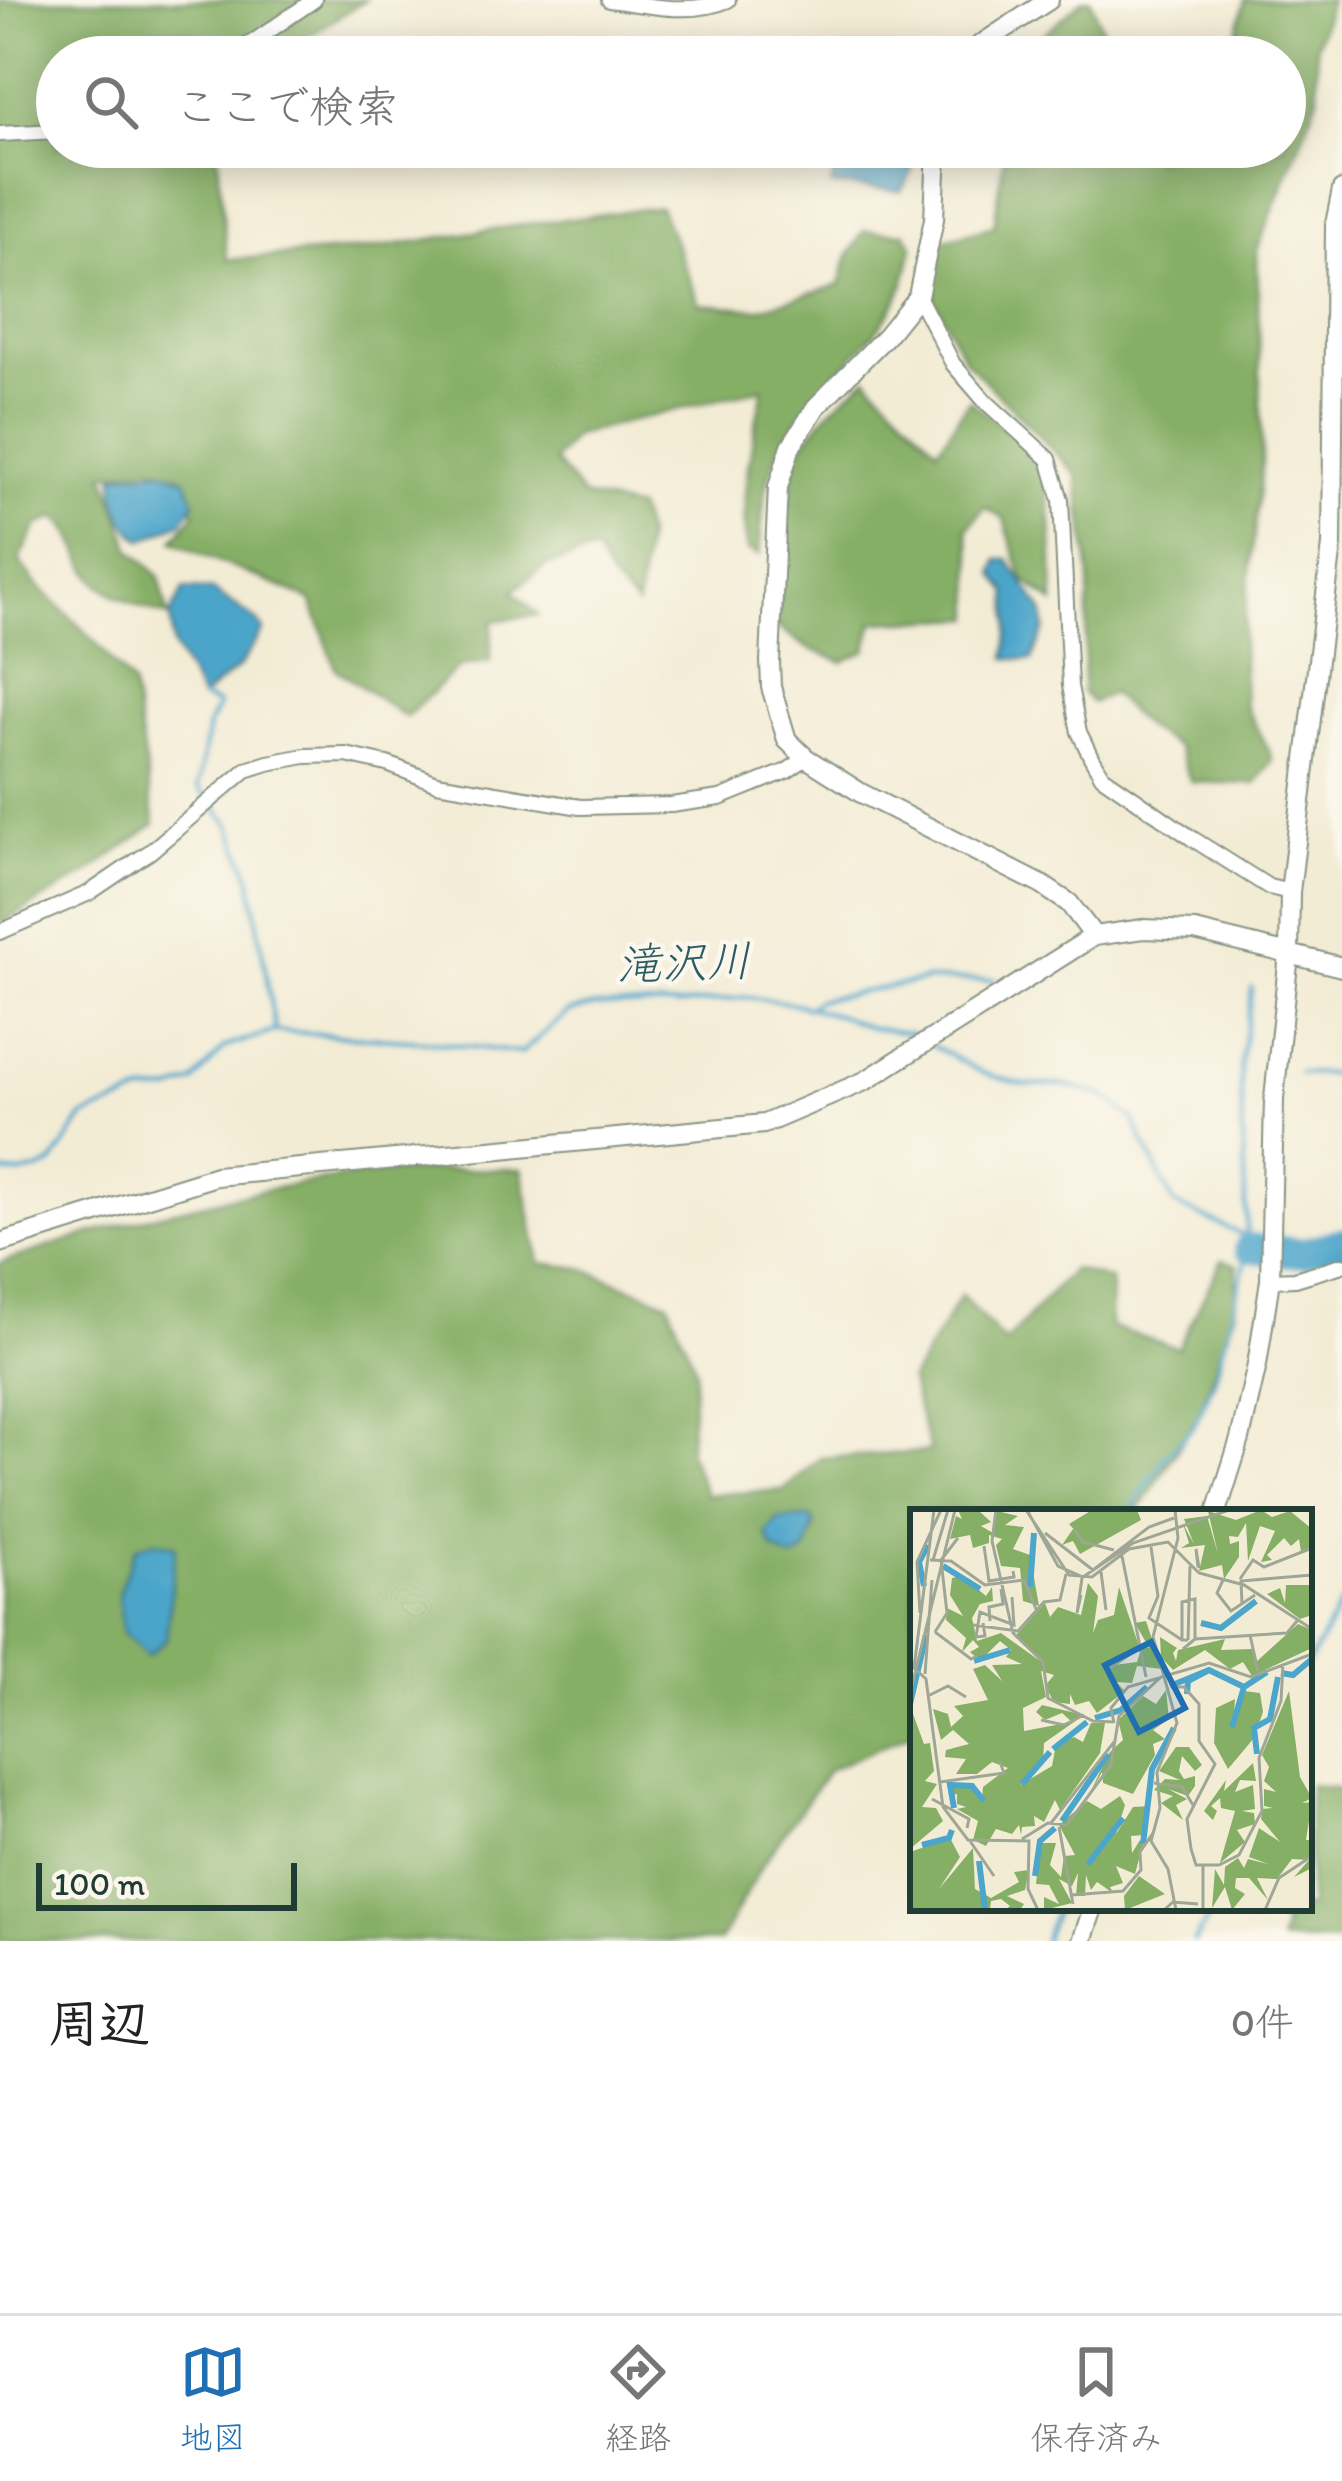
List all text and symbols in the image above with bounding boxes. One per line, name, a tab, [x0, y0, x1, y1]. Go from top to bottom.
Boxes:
search box	[36, 36, 1306, 168]
icon: search	[78, 69, 144, 135]
text: ここで検索	[174, 79, 399, 133]
water label: 滝沢川	[616, 933, 752, 991]
inset map	[910, 1509, 1312, 1911]
scale bar	[36, 1857, 297, 1910]
text: 100 m	[54, 1864, 145, 1903]
text: 周辺	[48, 1993, 150, 2054]
text: 0件	[1231, 1999, 1294, 2046]
tab: 地図	[180, 2339, 246, 2459]
tab: 経路	[605, 2339, 671, 2459]
tab: 保存済み	[1030, 2339, 1162, 2459]

